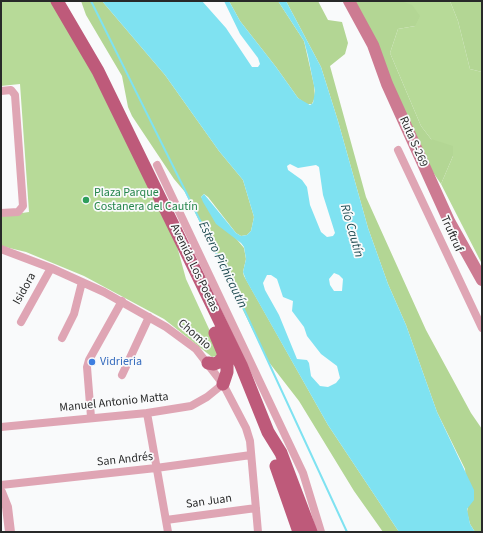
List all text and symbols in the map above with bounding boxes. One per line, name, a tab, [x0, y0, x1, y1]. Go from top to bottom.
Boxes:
street label: Ruta S-269	[395, 114, 431, 170]
place label: Plaza Parque Costanera del Cautín	[94, 186, 198, 214]
marker: Plaza Parque Costanera del Cautín	[81, 195, 91, 205]
water label: Río Cautín	[336, 203, 366, 259]
street label: Truftruf	[437, 214, 465, 254]
water label: Estero Pichicautín	[194, 219, 250, 311]
street label: Avenida Los Poetas	[167, 222, 221, 314]
street label: Isidora	[10, 271, 40, 307]
street label: Chomio	[174, 317, 214, 353]
place label: Vidrieria	[100, 355, 142, 369]
marker: Vidrieria	[87, 357, 97, 367]
street label: Manuel Antonio Matta	[59, 390, 169, 416]
street label: San Andrés	[96, 450, 154, 470]
street label: San Juan	[185, 492, 233, 512]

